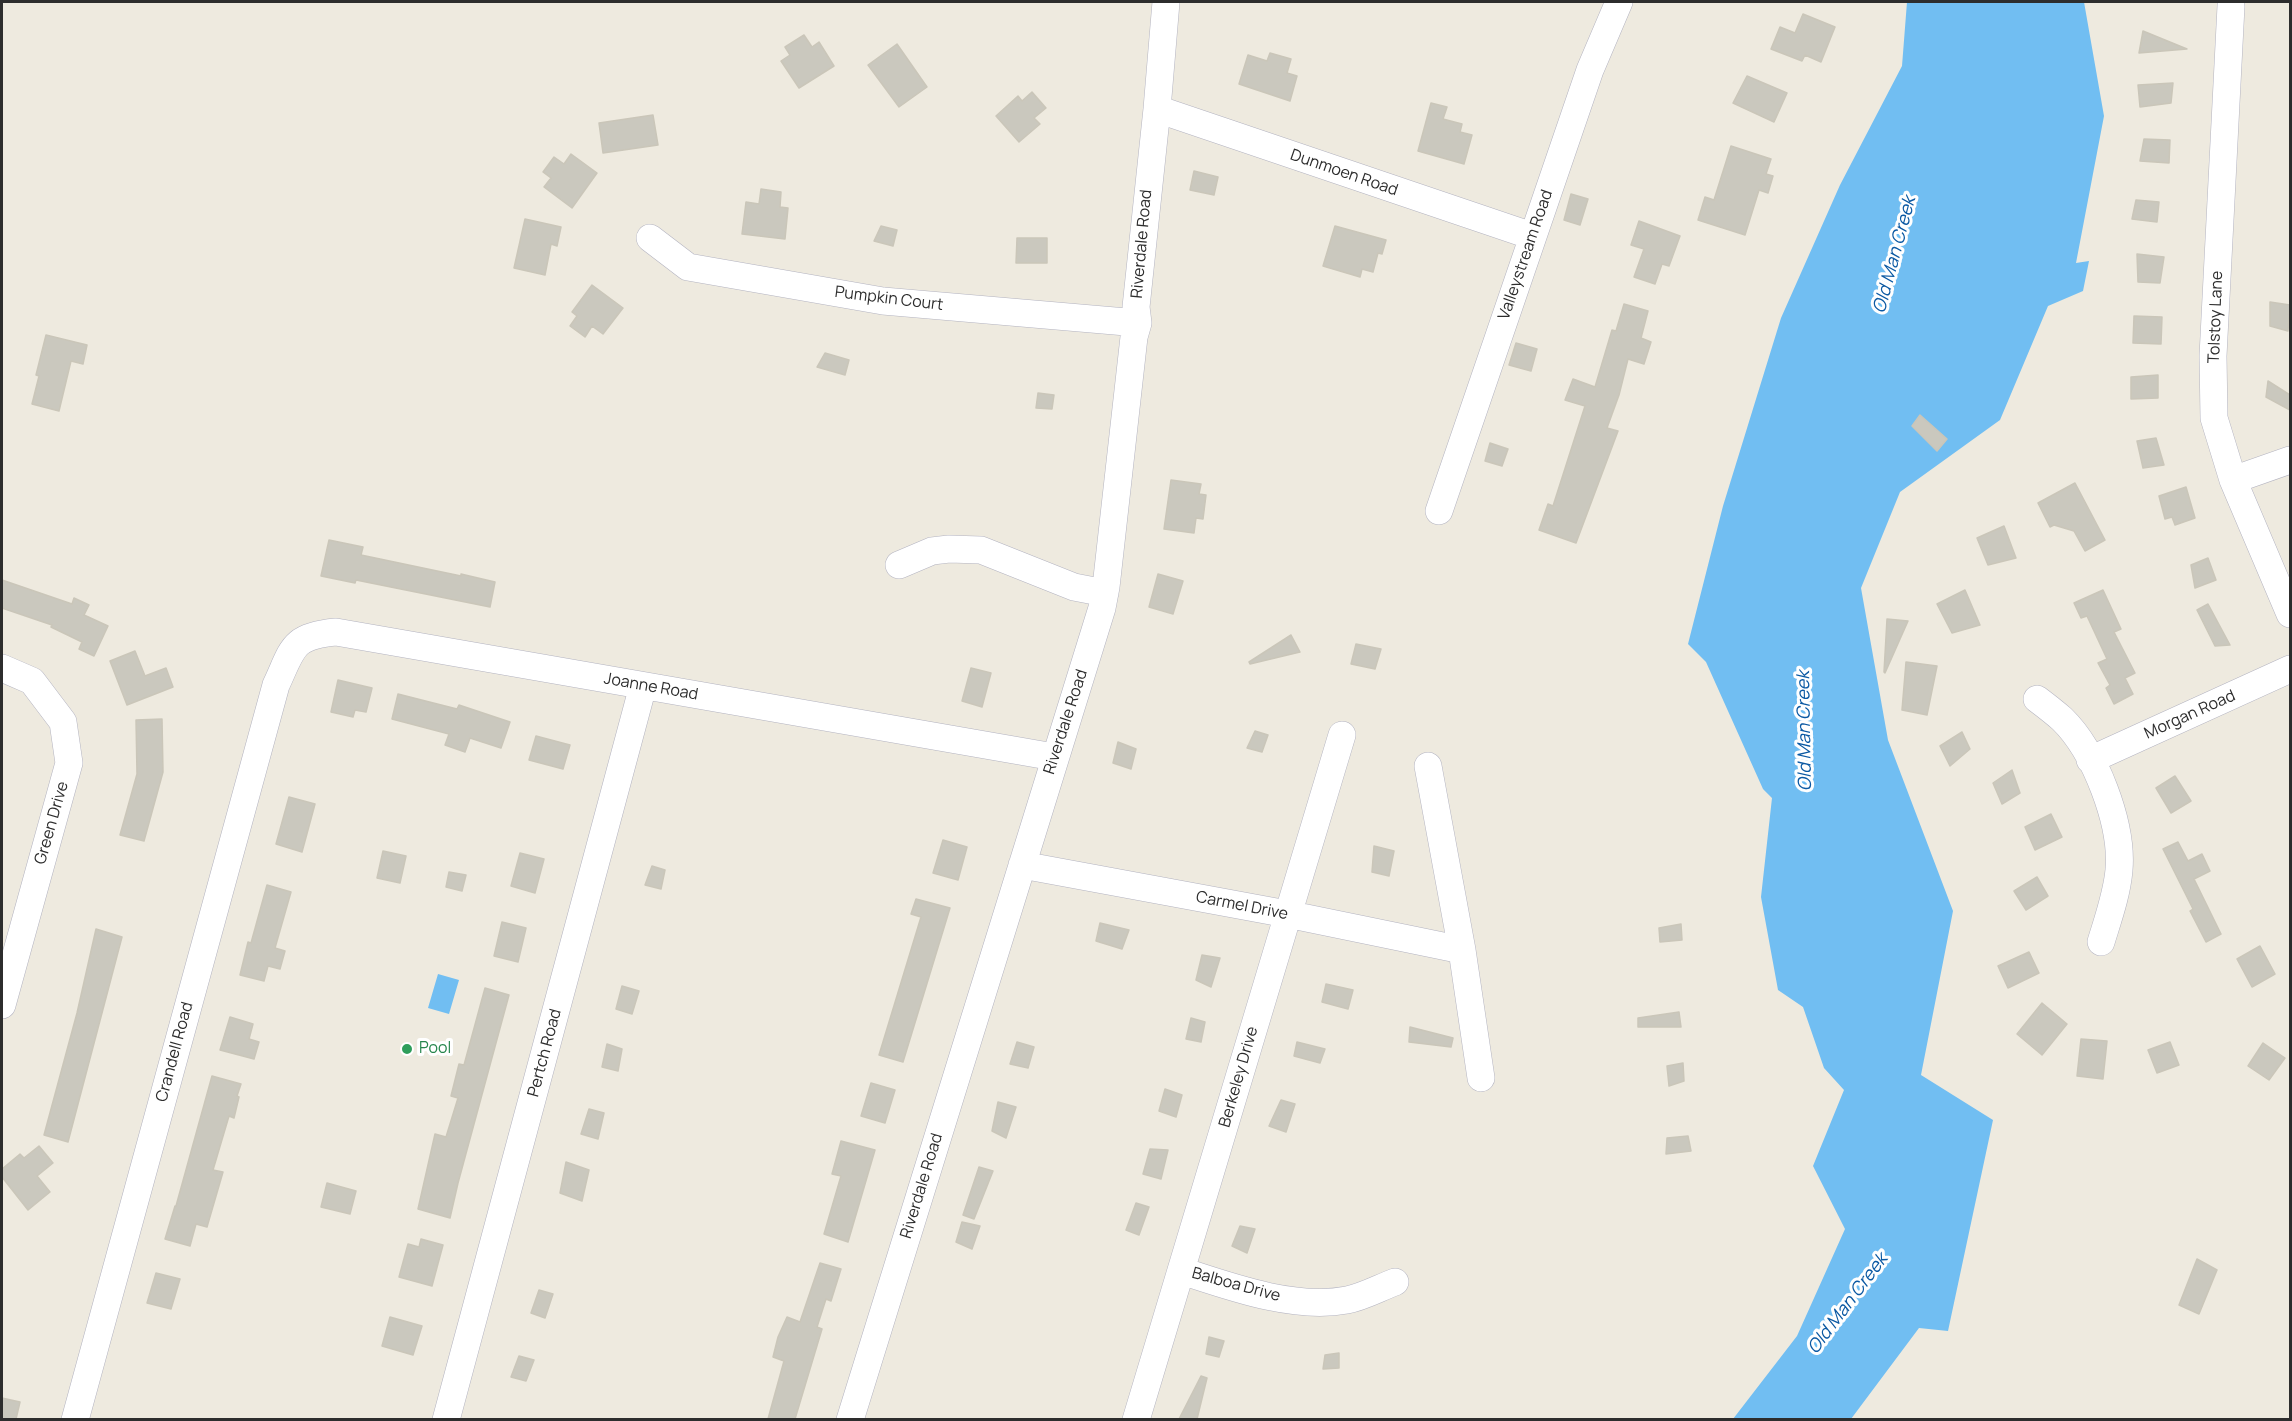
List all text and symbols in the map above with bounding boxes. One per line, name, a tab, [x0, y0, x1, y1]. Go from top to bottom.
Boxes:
street label: Dunmoen Road	[1288, 146, 1400, 200]
street label: Valleystream Road	[1495, 188, 1557, 322]
street label: Riverdale Road	[1128, 189, 1156, 299]
water label: Old Man Creek	[1869, 194, 1921, 316]
street label: Tolstoy Lane	[2205, 270, 2227, 364]
street label: Pumpkin Court	[834, 283, 944, 315]
street label: Riverdale Road	[1040, 667, 1092, 777]
street label: Joanne Road	[602, 669, 700, 705]
water label: Old Man Creek	[1793, 671, 1817, 791]
street label: Morgan Road	[2142, 686, 2238, 744]
street label: Green Drive	[31, 779, 73, 867]
street label: Carmel Drive	[1194, 888, 1290, 924]
street label: Crandell Road	[152, 1000, 198, 1104]
street label: Pertch Road	[524, 1007, 566, 1099]
street label: Berkeley Drive	[1215, 1024, 1263, 1130]
place label: Pool	[419, 1039, 451, 1059]
marker: Pool	[400, 1042, 414, 1056]
street label: Riverdale Road	[897, 1131, 947, 1241]
water label: Old Man Creek	[1803, 1250, 1893, 1358]
street label: Balboa Drive	[1190, 1264, 1282, 1306]

